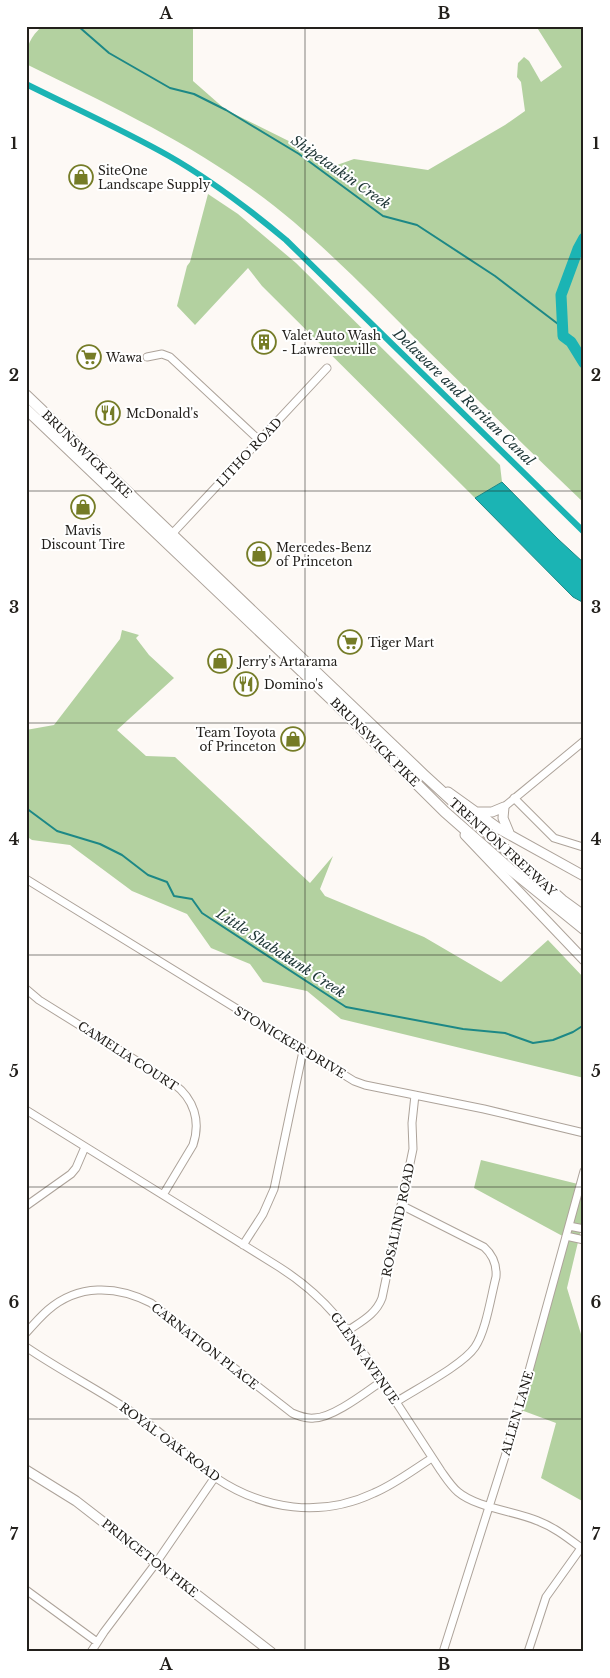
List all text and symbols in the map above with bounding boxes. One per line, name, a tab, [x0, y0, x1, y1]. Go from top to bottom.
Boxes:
text: A	[159, 3, 174, 23]
text: B	[438, 3, 451, 23]
water label: Shipetaukin Creek	[288, 131, 394, 213]
text: 1	[11, 133, 18, 153]
text: 1	[593, 133, 600, 153]
place label: SiteOne Landscape Supply	[98, 163, 211, 192]
shop icon: SiteOne Landscape Supply	[68, 164, 94, 190]
water label: Delaware and Raritan Canal	[389, 324, 539, 470]
place label: Valet Auto Wash - Lawrenceville	[281, 328, 381, 357]
building icon: Valet Auto Wash - Lawrenceville	[251, 329, 277, 355]
supermarket icon: Wawa	[76, 344, 102, 370]
place label: Wawa	[105, 350, 143, 365]
text: 2	[9, 365, 19, 385]
text: 2	[591, 365, 601, 385]
restaurant icon: McDonald's	[95, 400, 121, 426]
place label: McDonald's	[126, 406, 198, 421]
street label: BRUNSWICK PIKE	[39, 407, 135, 501]
street label: LITHO ROAD	[213, 414, 285, 490]
shop icon: Mavis Discount Tire	[70, 494, 96, 520]
place label: Mavis Discount Tire	[41, 523, 125, 552]
place label: Mercedes-Benz of Princeton	[276, 540, 372, 569]
shop icon: Mercedes-Benz of Princeton	[246, 541, 272, 567]
text: 3	[9, 597, 19, 617]
text: 3	[591, 597, 601, 617]
supermarket icon: Tiger Mart	[337, 629, 363, 655]
place label: Tiger Mart	[368, 635, 435, 650]
shop icon: Jerry's Artarama	[207, 648, 233, 674]
place label: Jerry's Artarama	[236, 654, 338, 669]
restaurant icon: Domino's	[233, 671, 259, 697]
place label: Domino's	[264, 677, 323, 692]
street label: BRUNSWICK PIKE	[327, 694, 423, 790]
place label: Team Toyota of Princeton	[196, 725, 276, 754]
shop icon: Team Toyota of Princeton	[280, 726, 306, 752]
street label: TRENTON FREEWAY	[446, 795, 560, 899]
text: 4	[9, 829, 19, 849]
text: 4	[591, 829, 601, 849]
water label: Little Shabakunk Creek	[212, 904, 349, 1002]
street label: STONICKER DRIVE	[232, 1003, 349, 1081]
street label: CAMELIA COURT	[75, 1018, 181, 1094]
text: 5	[9, 1061, 19, 1081]
text: 5	[591, 1061, 601, 1081]
street label: ROSALIND ROAD	[379, 1162, 417, 1278]
text: 6	[9, 1292, 20, 1312]
text: 6	[591, 1292, 602, 1312]
street label: CARNATION PLACE	[149, 1300, 262, 1393]
street label: GLENN AVENUE	[328, 1309, 403, 1407]
street label: ALLEN LANE	[497, 1369, 536, 1458]
street label: ROYAL OAK ROAD	[117, 1399, 223, 1485]
street label: PRINCETON PIKE	[99, 1516, 201, 1600]
text: 7	[10, 1524, 19, 1544]
text: 7	[592, 1524, 601, 1544]
text: A	[159, 1654, 174, 1674]
text: B	[438, 1654, 451, 1674]

